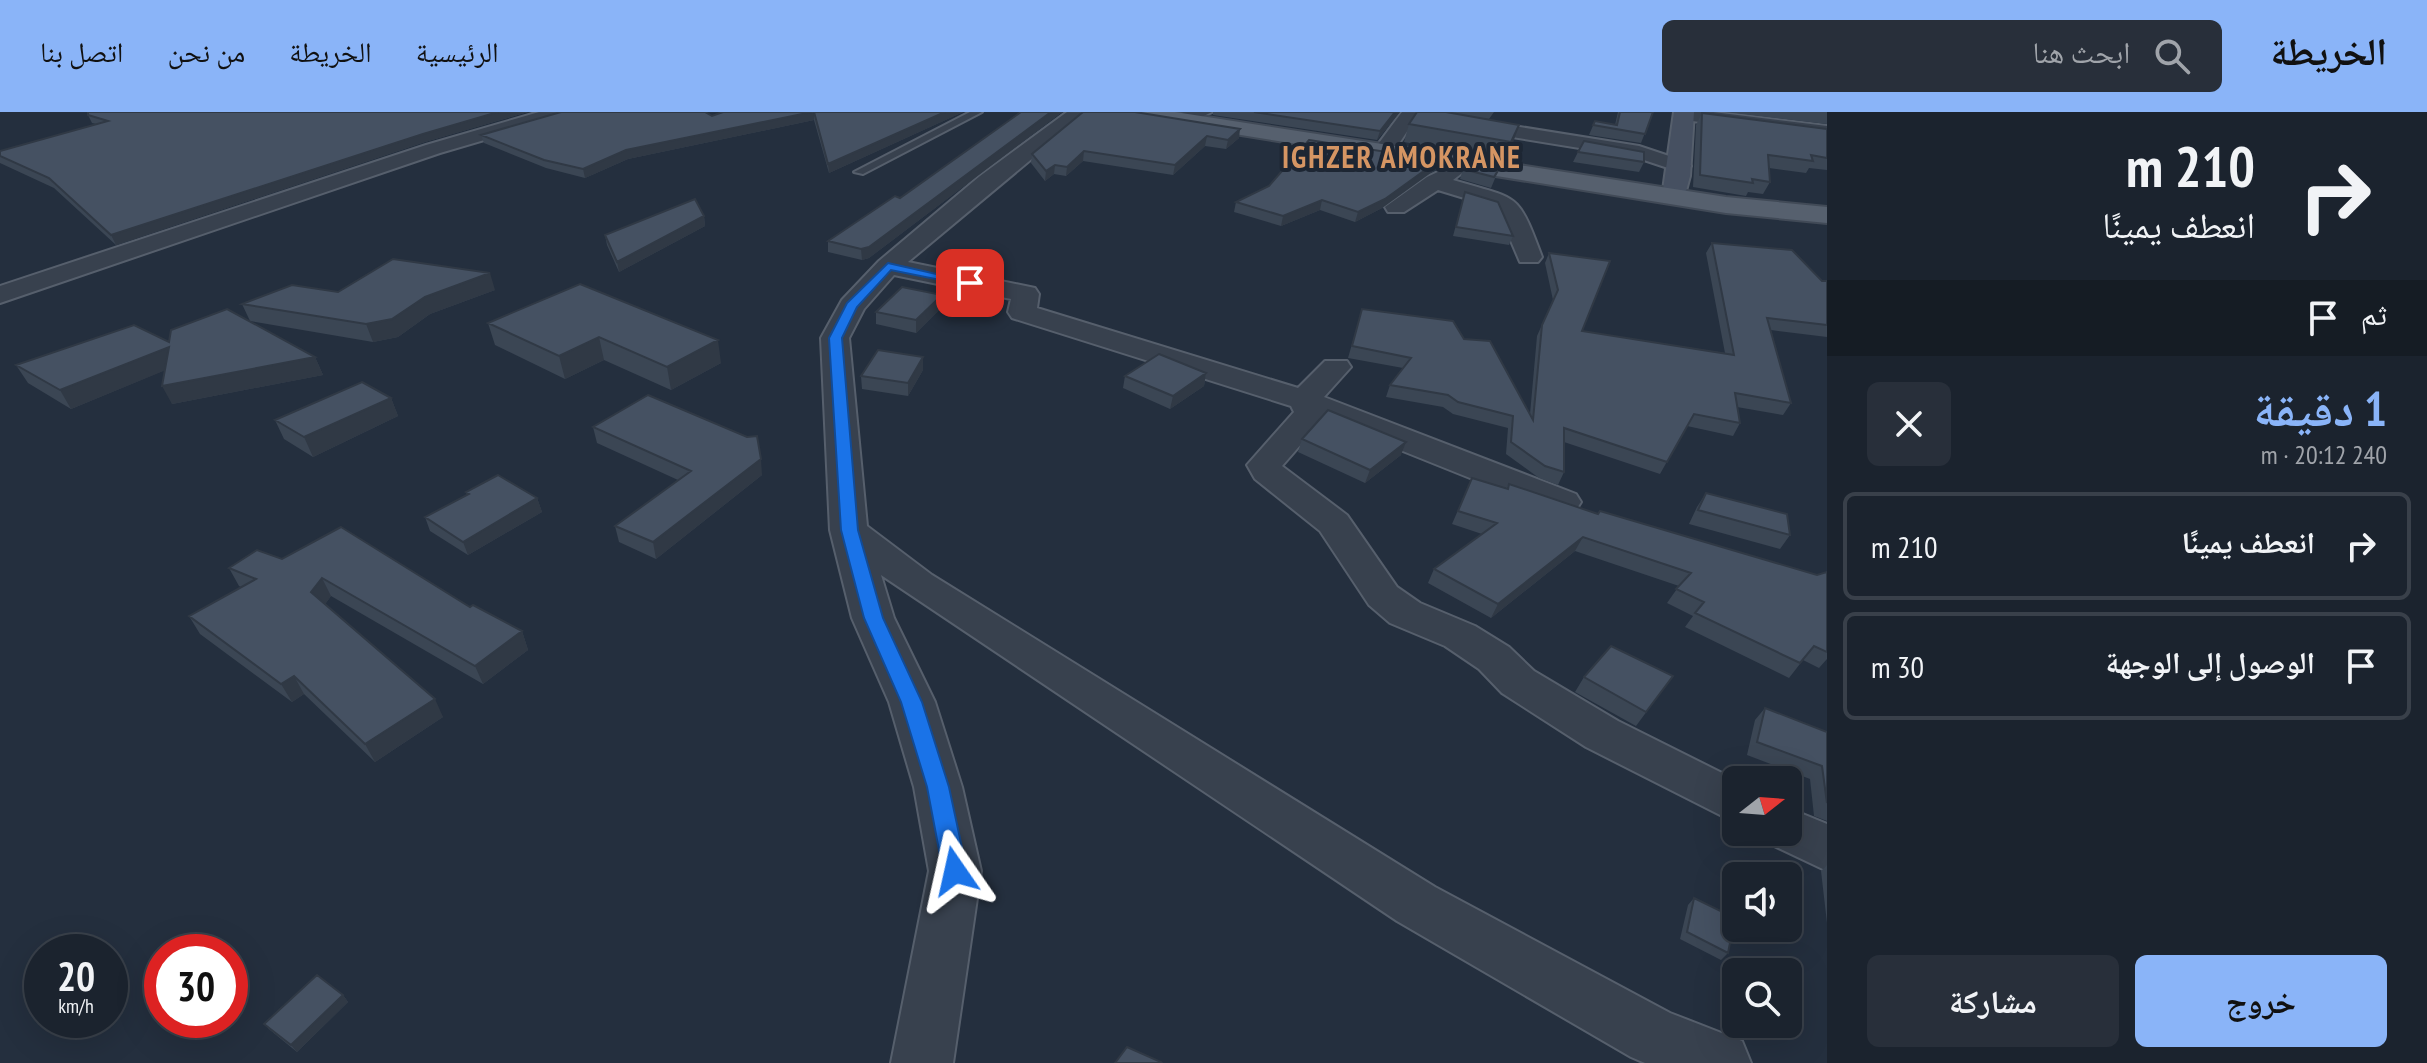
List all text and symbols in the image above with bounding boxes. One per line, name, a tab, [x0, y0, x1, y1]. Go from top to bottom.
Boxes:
search box	[1662, 20, 2222, 92]
text: الخريطة	[2270, 26, 2387, 75]
text: ابحث هنا	[2033, 32, 2130, 71]
text: اتصل بنا	[40, 33, 124, 70]
text: من نحن	[168, 33, 245, 70]
text: الخريطة	[289, 33, 372, 70]
text: الرئيسية	[416, 33, 499, 70]
icon: search	[2150, 34, 2194, 78]
text: 210 m	[2126, 130, 2255, 202]
district label: IGHZER AMOKRANE	[1282, 137, 1522, 176]
icon: right	[2283, 144, 2387, 248]
text: انعطف يمينًا	[2102, 201, 2255, 248]
pin	[936, 249, 1004, 317]
icon: arrive	[948, 261, 992, 305]
text: ثم	[2361, 294, 2387, 333]
icon: arrive	[2301, 296, 2345, 340]
text: 1 دقيقة	[2253, 377, 2387, 439]
button: close	[1867, 382, 1951, 466]
text: 240 m · 20:12	[2261, 438, 2387, 471]
text: انعطف يمينًا	[2182, 522, 2315, 561]
icon: right	[2339, 524, 2383, 568]
text: 210 m	[1871, 527, 1937, 566]
text: الوصول إلى الوجهة	[2105, 642, 2315, 681]
icon: arrive	[2339, 644, 2383, 688]
text: 30 m	[1871, 647, 1924, 686]
north arrow	[1722, 766, 1802, 846]
map controls	[1722, 766, 1802, 1038]
position arrow	[913, 829, 997, 913]
button: sound	[1722, 862, 1802, 942]
speed limit sign: 30	[144, 934, 248, 1038]
text: 20	[57, 950, 95, 1002]
button: مشاركة	[1867, 955, 2119, 1047]
button: خروج	[2135, 955, 2387, 1047]
button: search	[1722, 958, 1802, 1038]
text: km/h	[58, 993, 94, 1019]

